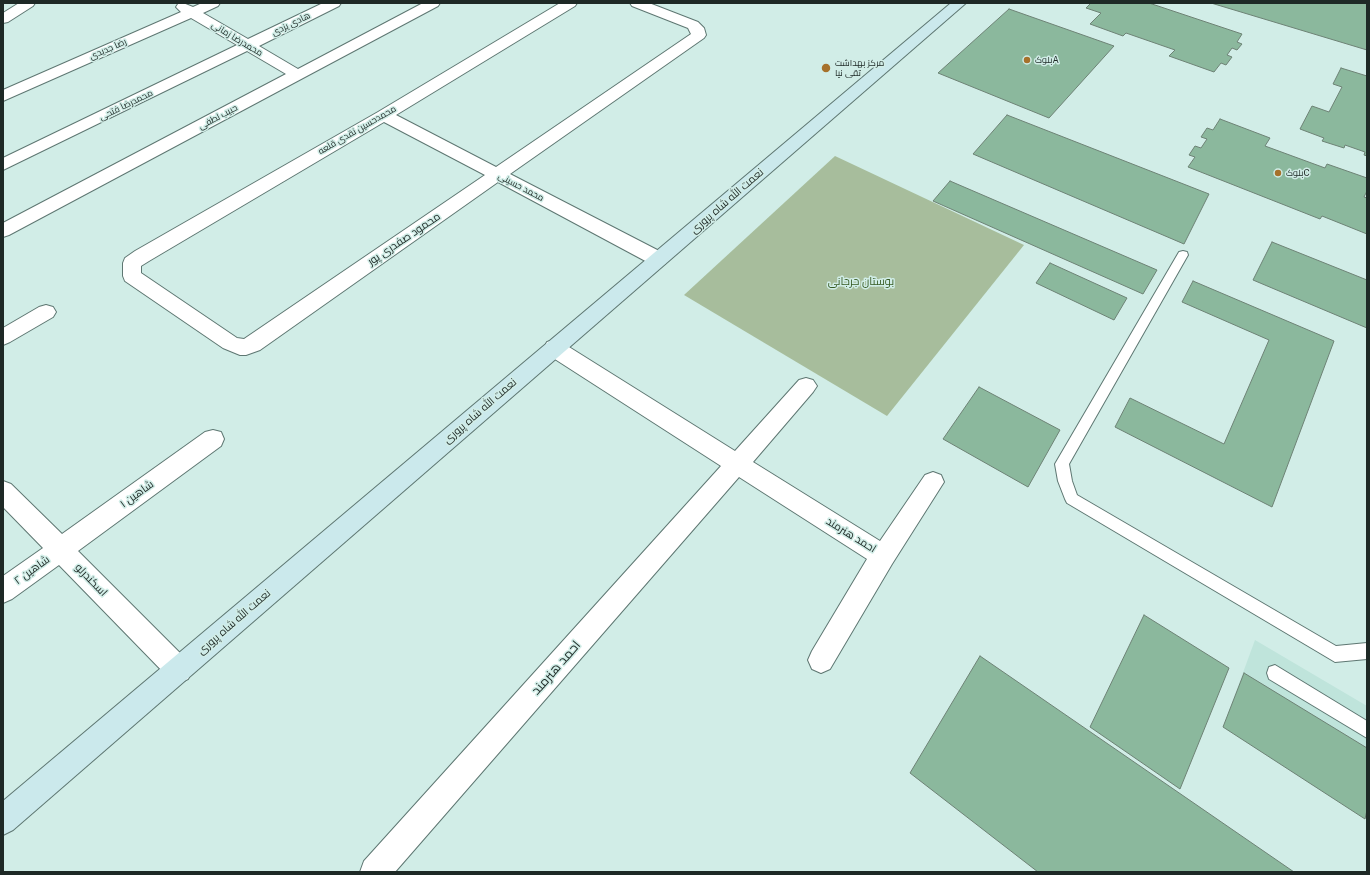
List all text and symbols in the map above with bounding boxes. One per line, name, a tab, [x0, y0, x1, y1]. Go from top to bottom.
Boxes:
street label: هادی یزدی	[270, 10, 312, 38]
street label: محمدرضا زمانی	[209, 19, 265, 59]
street label: رضا جدیدی	[88, 36, 128, 62]
marker: بلوکA	[1022, 55, 1032, 65]
place label: بلوکA	[1035, 55, 1059, 65]
place label: مرکز بهداشت تقی نیا	[835, 58, 884, 79]
marker: مرکز بهداشت تقی نیا	[820, 62, 832, 74]
street label: محمدرضا فتحی	[97, 87, 155, 123]
street label: حبیب لطفی	[197, 102, 239, 132]
street label: محمدحسین نقدی قلعه	[316, 103, 398, 157]
street label: نعمت الله شاه پروری	[688, 166, 766, 236]
marker: بلوکC	[1273, 168, 1283, 178]
place label: بلوکC	[1286, 168, 1310, 178]
street label: محمد حسینی	[496, 170, 546, 204]
street label: محمود صفدری پور	[365, 210, 443, 268]
park label: بوستان جرجانی	[828, 275, 894, 289]
street label: نعمت الله شاه پروری	[441, 376, 519, 446]
street label: شاهین ۱	[118, 477, 156, 511]
street label: احمد هنرمند	[824, 514, 878, 556]
street label: شاهین ۲	[12, 553, 52, 587]
street label: اسکندرلو	[72, 561, 110, 599]
street label: نعمت الله شاه پروری	[195, 587, 273, 657]
street label: احمد هنرمند	[528, 638, 584, 698]

